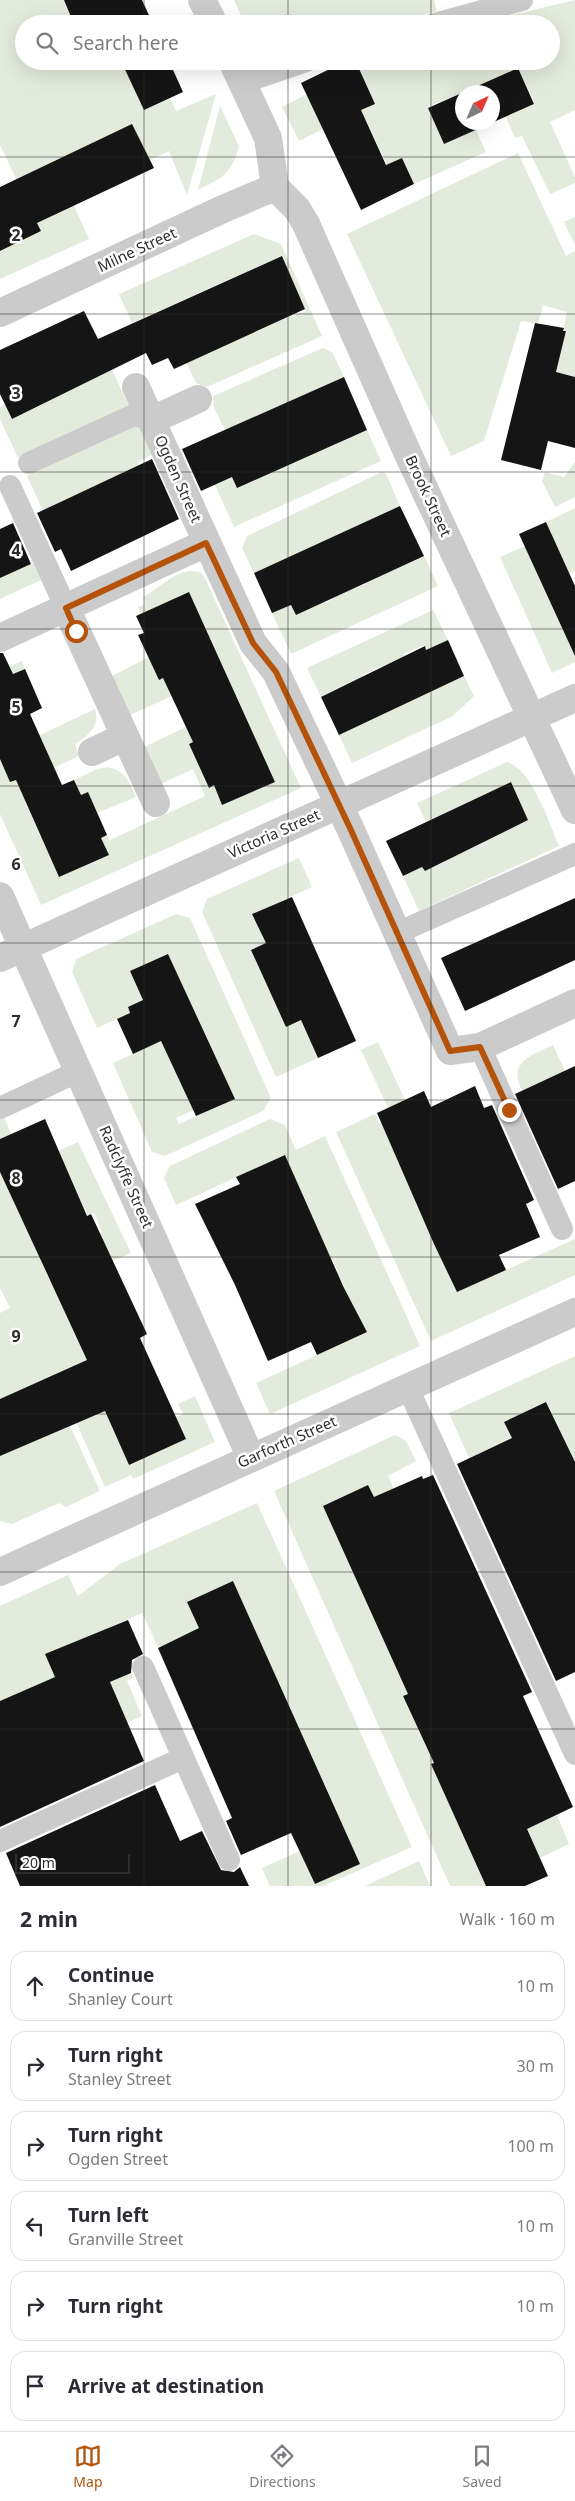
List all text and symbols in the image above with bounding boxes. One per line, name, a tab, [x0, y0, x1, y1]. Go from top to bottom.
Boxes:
search box	[15, 15, 560, 70]
icon: search	[33, 29, 61, 57]
text: Search here	[73, 30, 179, 56]
north arrow	[455, 85, 500, 130]
street label: Milne Street	[94, 222, 180, 276]
text: 2	[11, 224, 21, 246]
text: 3	[11, 382, 21, 404]
street label: Ogden Street	[151, 432, 207, 526]
street label: Brook Street	[401, 452, 457, 540]
text: 4	[11, 539, 21, 561]
route start	[65, 620, 88, 643]
text: 5	[11, 696, 21, 718]
street label: Victoria Street	[224, 804, 323, 862]
text: 6	[11, 853, 21, 875]
text: 7	[11, 1010, 21, 1032]
route end	[498, 1099, 521, 1122]
street label: Radclyffe Street	[95, 1122, 159, 1232]
text: 8	[11, 1167, 21, 1189]
text: 9	[11, 1325, 21, 1347]
street label: Garforth Street	[234, 1410, 340, 1472]
scale bar	[15, 1851, 130, 1874]
text: 20 m	[22, 1853, 55, 1872]
text: 2 min	[20, 1905, 78, 1933]
text: Walk · 160 m	[460, 1908, 555, 1930]
text: Continue	[68, 1962, 154, 1988]
icon: ahead	[21, 1972, 49, 2000]
text: 10 m	[517, 1975, 554, 1997]
text: Shanley Court	[68, 1988, 173, 2010]
text: Turn right	[68, 2042, 163, 2068]
icon: right	[21, 2052, 49, 2080]
text: 30 m	[517, 2055, 554, 2077]
text: Stanley Street	[68, 2068, 171, 2090]
text: Turn right	[68, 2122, 163, 2148]
icon: right	[21, 2132, 49, 2160]
text: 100 m	[507, 2135, 554, 2157]
text: Ogden Street	[68, 2148, 168, 2170]
text: Turn left	[68, 2202, 149, 2228]
icon: left	[21, 2212, 49, 2240]
text: 10 m	[517, 2215, 554, 2237]
text: Granville Street	[68, 2228, 183, 2250]
icon: right	[21, 2292, 49, 2320]
text: Turn right	[68, 2293, 163, 2319]
text: 10 m	[517, 2295, 554, 2317]
icon: arrive	[21, 2372, 49, 2400]
text: Arrive at destination	[68, 2373, 264, 2399]
tab: Map	[73, 2442, 103, 2491]
tab: Directions	[249, 2442, 316, 2491]
tab: Saved	[462, 2442, 502, 2491]

